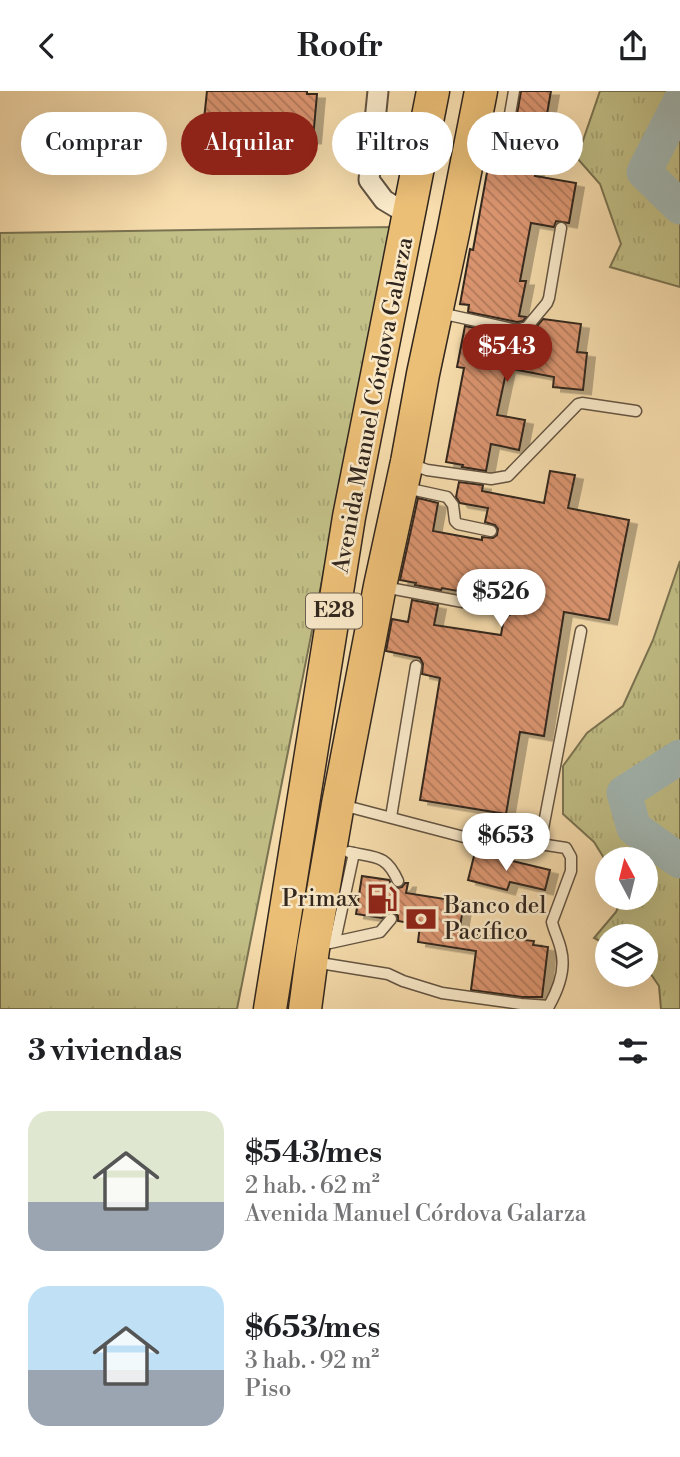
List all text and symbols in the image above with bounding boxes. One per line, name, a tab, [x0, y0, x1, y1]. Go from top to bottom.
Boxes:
text: Roofr	[297, 26, 383, 66]
icon: back	[28, 27, 66, 65]
icon: share	[614, 27, 652, 65]
chip: Comprar	[21, 112, 167, 175]
chip: Alquilar	[181, 112, 318, 175]
chip: Filtros	[332, 112, 453, 175]
chip: Nuevo	[467, 112, 583, 175]
street label: Avenida Manuel Córdova Galarza	[326, 234, 419, 576]
pin: $543	[466, 324, 548, 384]
text: $543	[478, 333, 536, 361]
pin: $526	[460, 569, 542, 629]
text: $526	[473, 578, 529, 606]
road number: E28	[306, 594, 362, 629]
pin: $653	[465, 813, 547, 873]
text: $653	[478, 822, 534, 850]
north arrow	[595, 847, 658, 910]
map controls	[595, 847, 658, 987]
fuel station icon: Primax	[365, 882, 399, 916]
place label: Primax	[282, 885, 359, 913]
place label: Banco del Pacífico	[443, 892, 546, 946]
bank icon: Banco del Pacífico	[404, 902, 438, 936]
button: layers	[595, 924, 658, 987]
text: 3 viviendas	[28, 1032, 182, 1070]
icon: filters	[614, 1032, 652, 1070]
text: $543/mes	[245, 1134, 382, 1172]
icon: home	[84, 1139, 168, 1223]
text: 2 hab. · 62 m²	[245, 1172, 380, 1200]
text: Avenida Manuel Córdova Galarza	[245, 1200, 586, 1228]
text: $653/mes	[245, 1309, 380, 1347]
icon: home	[84, 1314, 168, 1398]
text: 3 hab. · 92 m²	[245, 1347, 379, 1375]
text: Piso	[245, 1375, 291, 1403]

